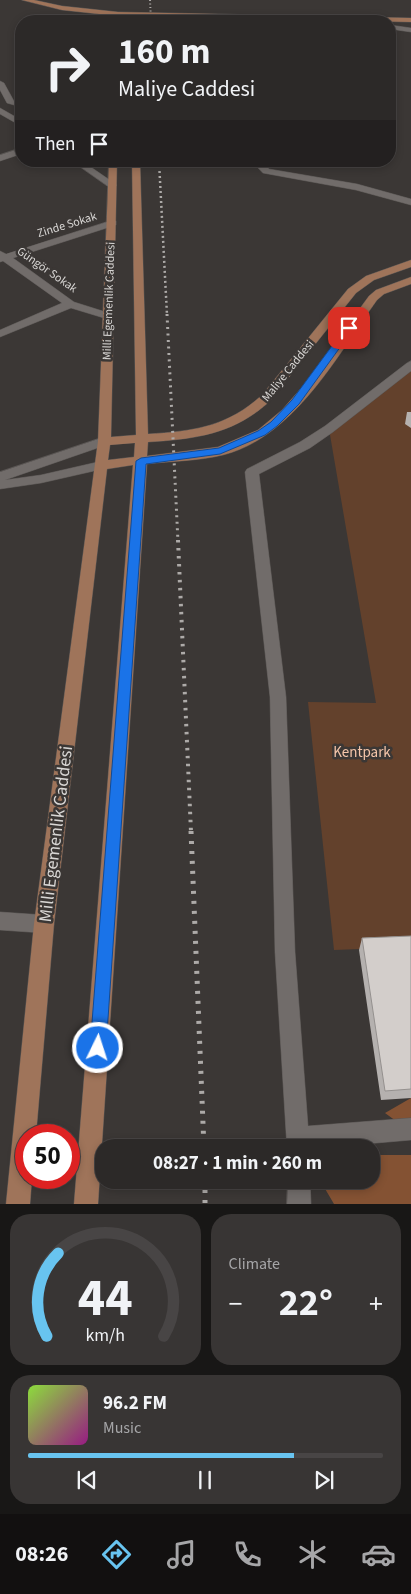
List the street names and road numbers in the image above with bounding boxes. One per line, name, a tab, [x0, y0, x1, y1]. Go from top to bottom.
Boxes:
street label: Zinde Sokak	[35, 208, 99, 242]
street label: Milli Egemenlik Caddesi	[98, 242, 120, 360]
street label: Güngör Sokak	[13, 243, 81, 297]
street label: Maliye Caddesi	[258, 337, 318, 405]
street label: Milli Egemenlik Caddesi	[33, 744, 79, 924]

